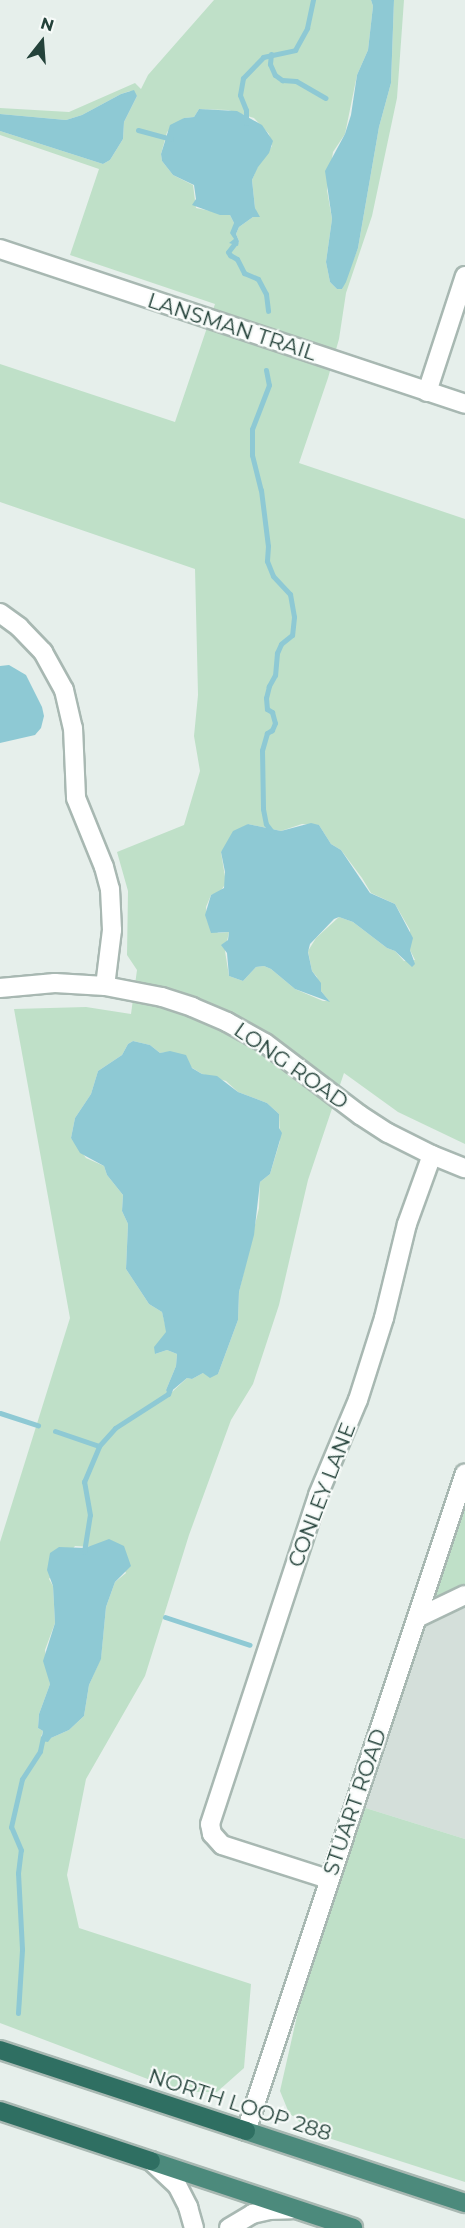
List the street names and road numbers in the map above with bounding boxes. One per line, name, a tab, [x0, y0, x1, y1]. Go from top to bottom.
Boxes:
street label: LANSMAN TRAIL	[144, 288, 320, 366]
street label: LONG ROAD	[229, 1017, 353, 1115]
street label: CONLEY LANE	[283, 1419, 361, 1571]
street label: STUART ROAD	[318, 1725, 392, 1879]
street label: NORTH LOOP 288	[145, 2064, 335, 2146]

